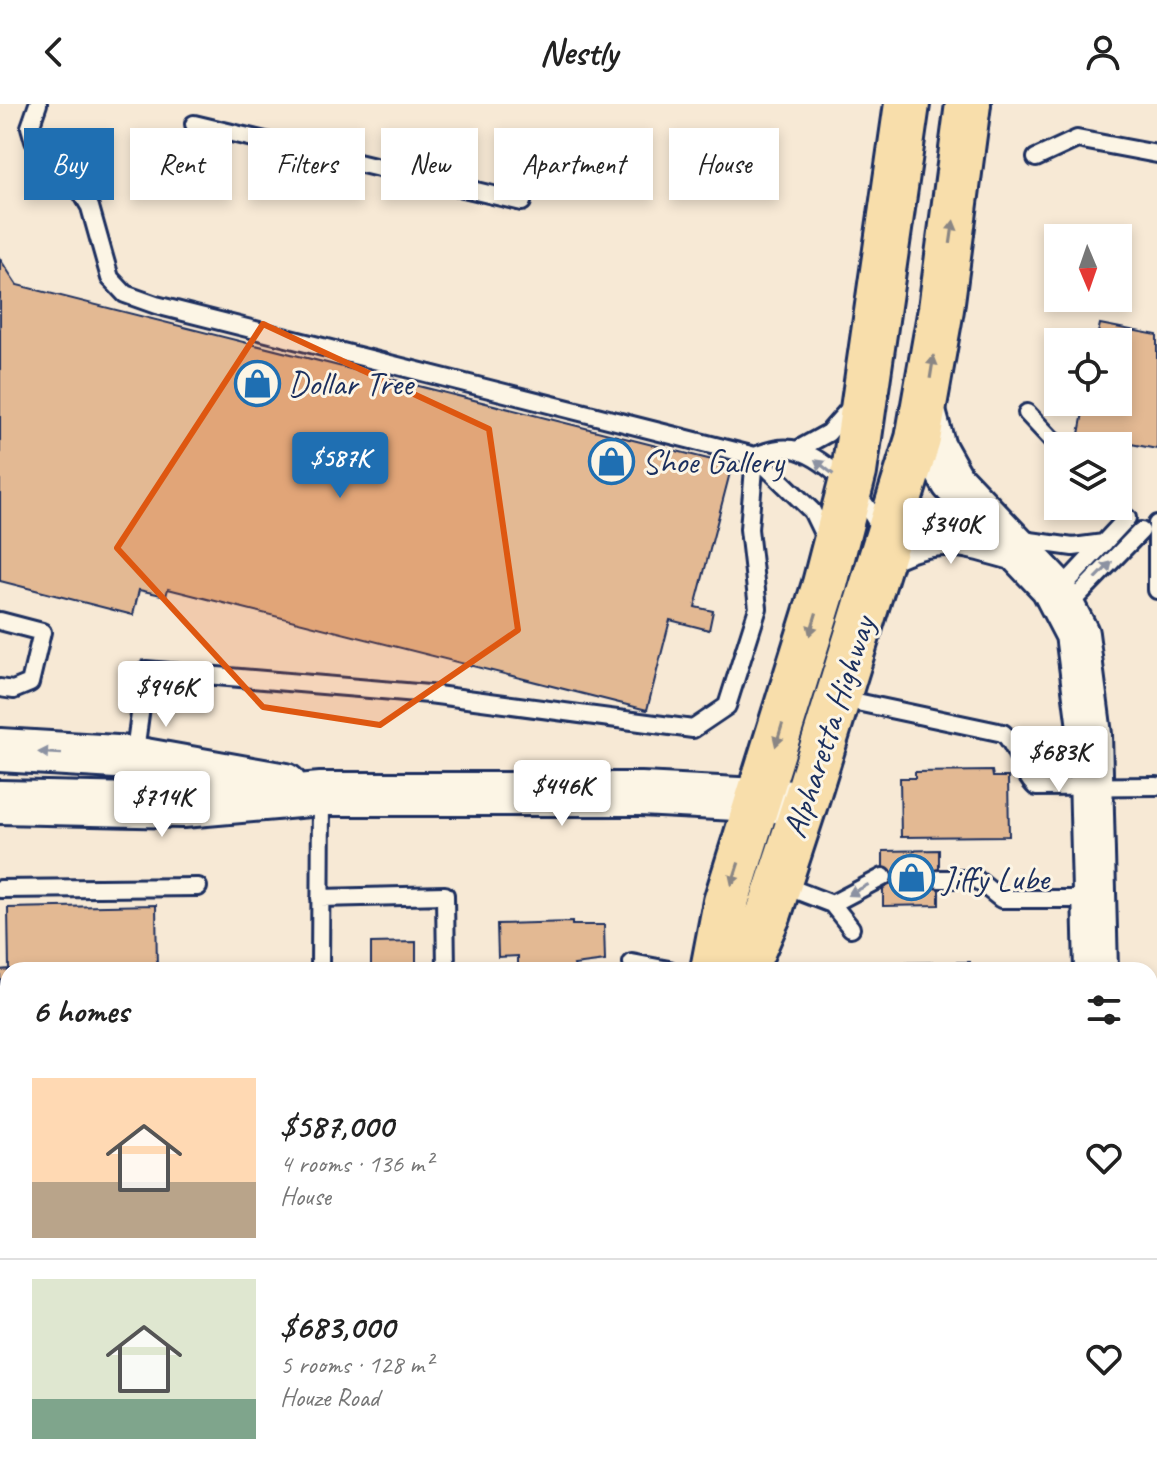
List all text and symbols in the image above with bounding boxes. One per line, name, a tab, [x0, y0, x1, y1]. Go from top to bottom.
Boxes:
text: Nestly	[540, 29, 617, 75]
icon: back	[32, 30, 76, 74]
icon: person	[1081, 30, 1125, 74]
chip: Buy	[24, 128, 114, 200]
chip: Rent	[130, 128, 232, 200]
chip: Filters	[248, 128, 365, 200]
chip: New	[381, 128, 478, 200]
chip: Apartment	[494, 128, 653, 200]
chip: House	[669, 128, 779, 200]
one-way arrow	[945, 219, 958, 244]
north arrow	[1044, 224, 1132, 312]
map controls	[1044, 224, 1132, 520]
button: locate	[1044, 328, 1132, 416]
one-way arrow	[926, 354, 939, 379]
shop icon: Dollar Tree	[233, 359, 281, 407]
place label: Dollar Tree	[288, 362, 416, 405]
pin: $587K	[284, 432, 396, 500]
button: layers	[1044, 432, 1132, 520]
shop icon: Shoe Gallery	[587, 437, 635, 485]
place label: Shoe Gallery	[642, 440, 786, 483]
text: $587K	[310, 441, 370, 474]
one-way arrow	[814, 460, 834, 476]
pin: $340K	[895, 498, 1007, 566]
text: $340K	[921, 507, 981, 540]
one-way arrow	[1094, 561, 1112, 580]
street label: Alpharetta Highway	[772, 609, 885, 843]
one-way arrow	[806, 612, 819, 636]
pin: $946K	[110, 661, 222, 729]
text: $946K	[136, 670, 196, 703]
one-way arrow	[772, 724, 785, 748]
pin: $683K	[1003, 726, 1115, 794]
text: $683K	[1029, 735, 1089, 768]
one-way arrow	[37, 746, 62, 759]
pin: $446K	[506, 760, 618, 828]
text: $446K	[532, 769, 592, 802]
pin: $714K	[106, 771, 218, 839]
text: $714K	[132, 780, 192, 813]
shop icon: Jiffy Lube	[887, 854, 935, 902]
place label: Jiffy Lube	[940, 857, 1051, 900]
one-way arrow	[729, 862, 741, 886]
one-way arrow	[846, 884, 869, 897]
icon: filters	[1082, 988, 1126, 1032]
text: 6 homes	[32, 989, 129, 1032]
text: $587,000	[280, 1104, 393, 1147]
icon: home	[96, 1110, 192, 1206]
icon: heart	[1082, 1136, 1126, 1180]
text: 4 rooms · 136 m²	[280, 1147, 432, 1180]
text: House	[280, 1180, 331, 1213]
text: $683,000	[280, 1305, 395, 1348]
icon: home	[96, 1311, 192, 1407]
icon: heart	[1082, 1337, 1126, 1381]
text: 5 rooms · 128 m²	[280, 1348, 432, 1381]
text: Houze Road	[280, 1381, 379, 1414]

